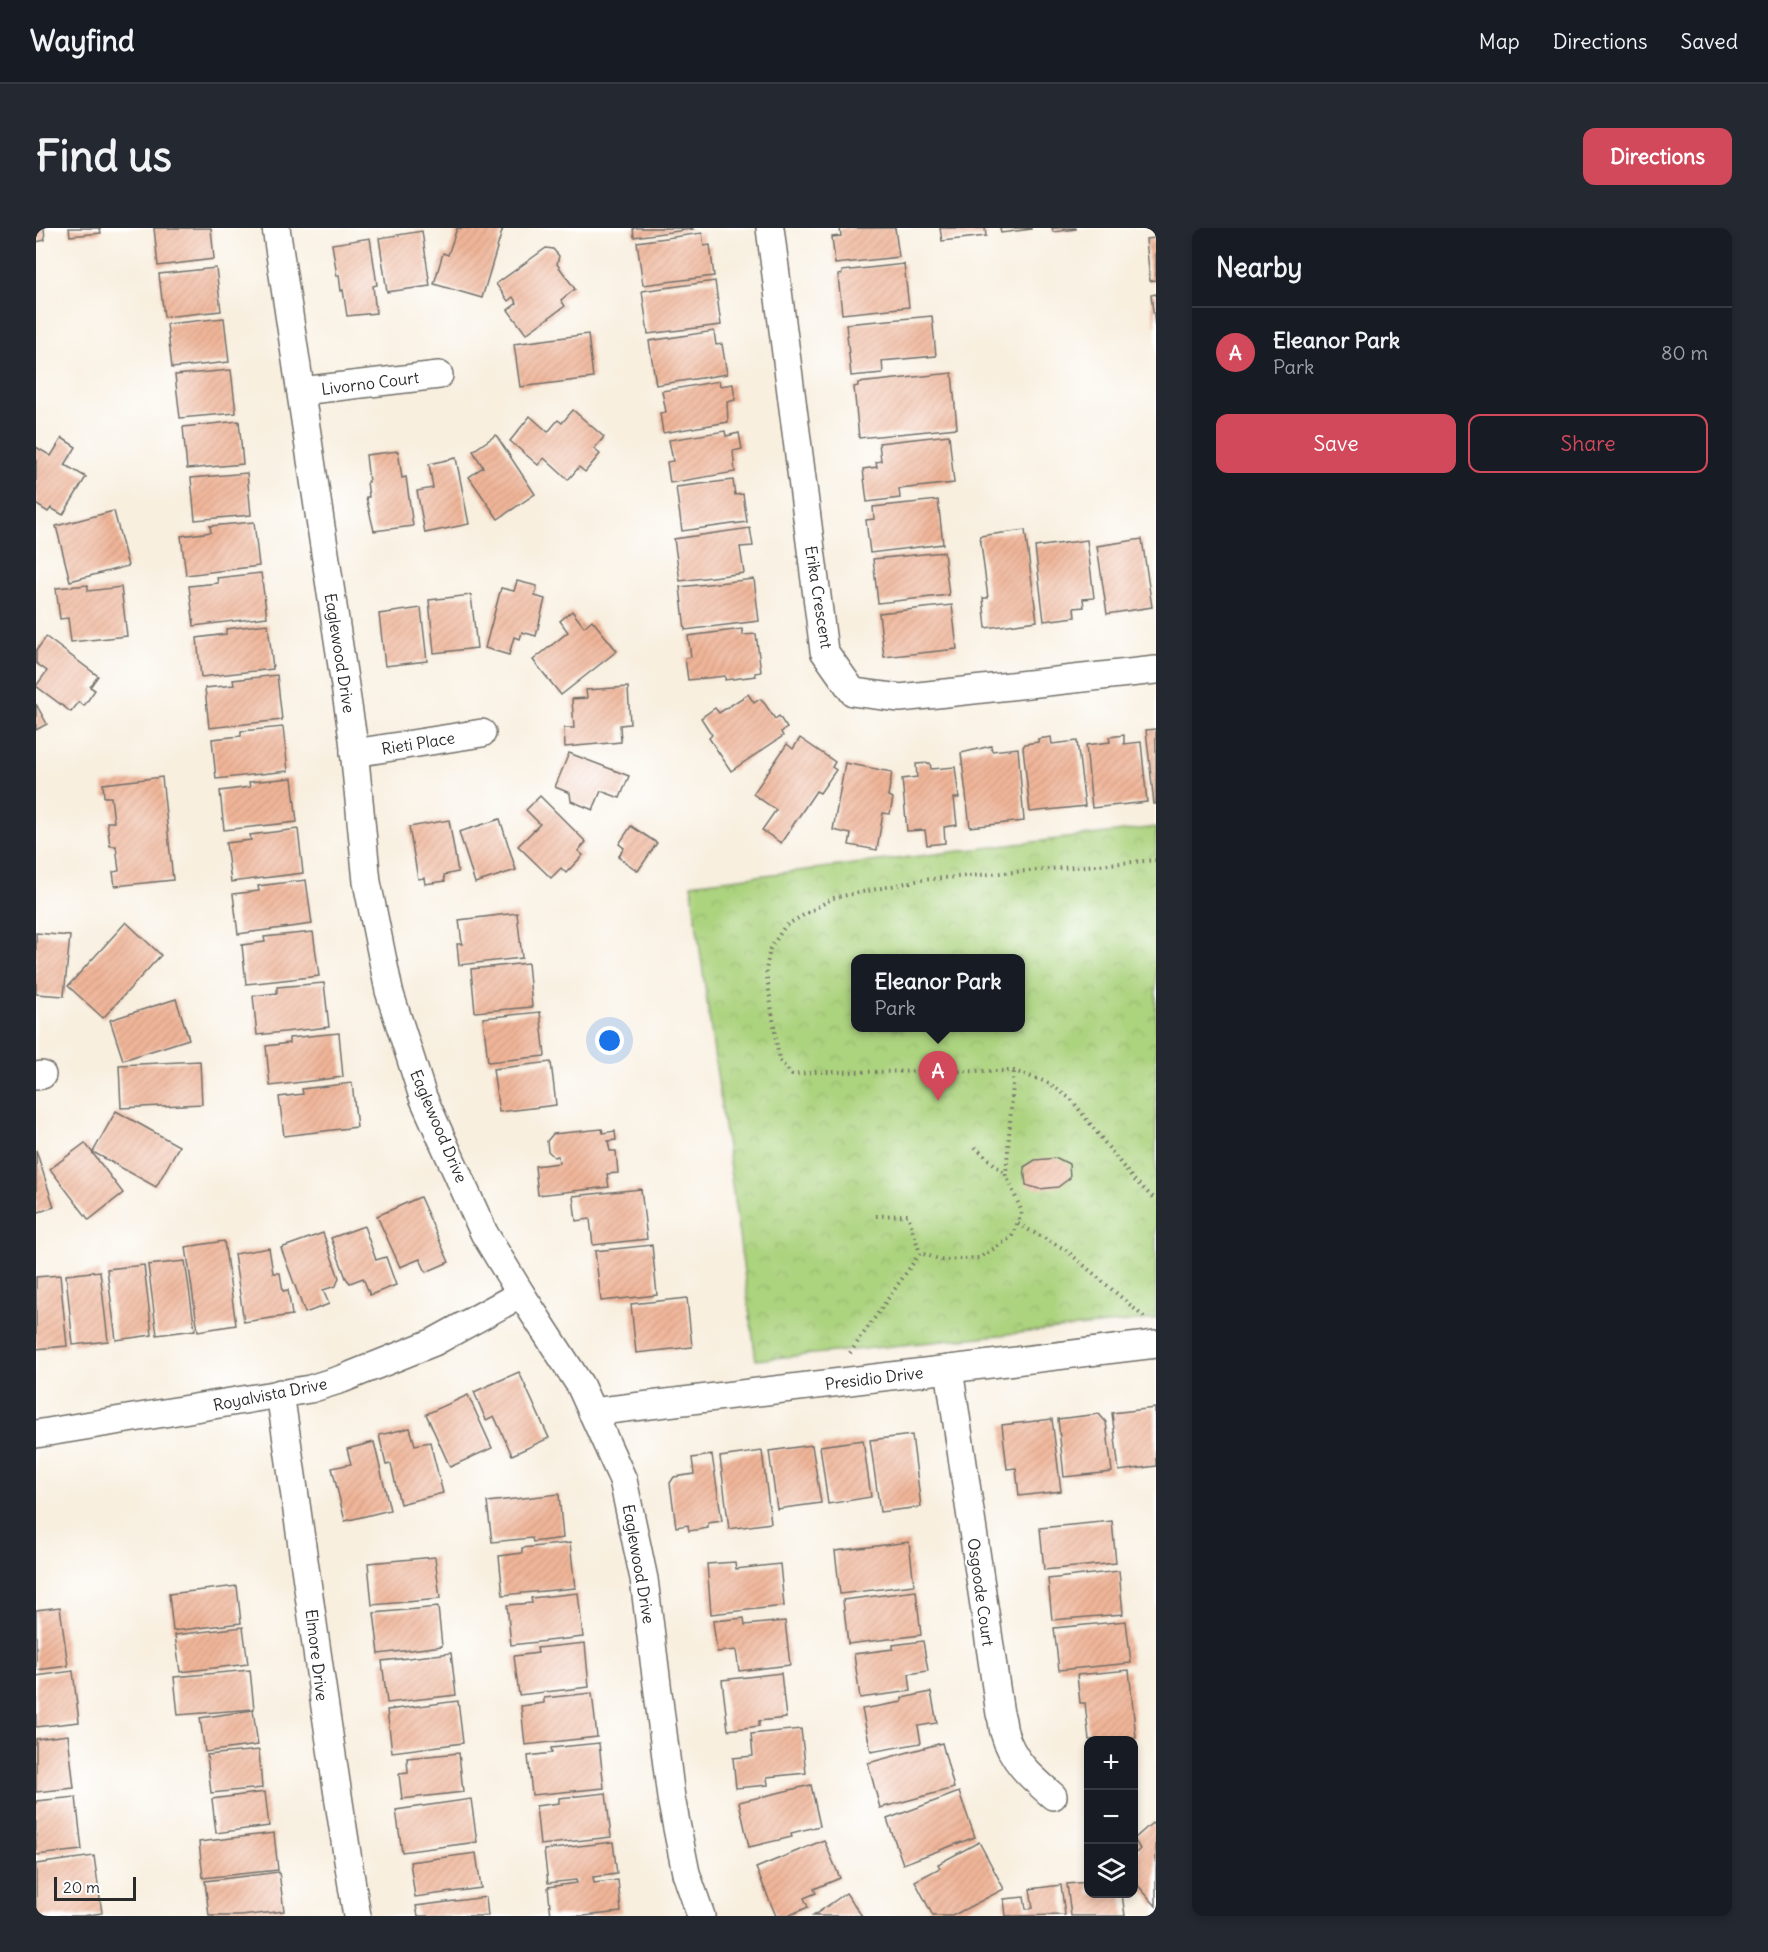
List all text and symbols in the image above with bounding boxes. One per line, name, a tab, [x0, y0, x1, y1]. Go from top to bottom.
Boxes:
text: Wayfind	[30, 23, 134, 59]
text: Map	[1479, 28, 1520, 55]
text: Directions	[1553, 28, 1647, 55]
text: Saved	[1680, 28, 1738, 55]
button: Directions	[1583, 128, 1732, 185]
text: Find us	[36, 130, 172, 182]
text: Nearby	[1216, 251, 1302, 284]
text: Eleanor Park	[1273, 326, 1400, 354]
text: A	[1229, 340, 1242, 365]
text: 80 m	[1661, 340, 1708, 365]
text: Park	[1273, 354, 1314, 379]
street label: Livorno Court	[320, 367, 421, 399]
button: Save	[1216, 414, 1456, 473]
button: Share	[1468, 414, 1708, 473]
street label: Erika Crescent	[801, 544, 837, 650]
street label: Eaglewood Drive	[321, 592, 359, 714]
street label: Rieti Place	[380, 727, 456, 759]
popup	[851, 954, 1025, 1032]
text: Eleanor Park	[874, 967, 1002, 995]
text: Park	[874, 995, 916, 1020]
your location	[595, 1026, 624, 1055]
pin: A	[918, 1052, 958, 1101]
street label: Eaglewood Drive	[406, 1066, 472, 1186]
street label: Presidio Drive	[824, 1362, 924, 1394]
street label: Royalvista Drive	[211, 1373, 329, 1415]
street label: Eaglewood Drive	[619, 1503, 659, 1625]
street label: Osgoode Court	[964, 1537, 999, 1648]
street label: Elmore Drive	[301, 1608, 333, 1702]
map controls	[1084, 1736, 1138, 1898]
button: +	[1084, 1736, 1138, 1790]
button: −	[1084, 1790, 1138, 1844]
button: layers	[1084, 1844, 1138, 1898]
scale bar	[54, 1874, 136, 1902]
text: 20 m	[63, 1877, 100, 1897]

